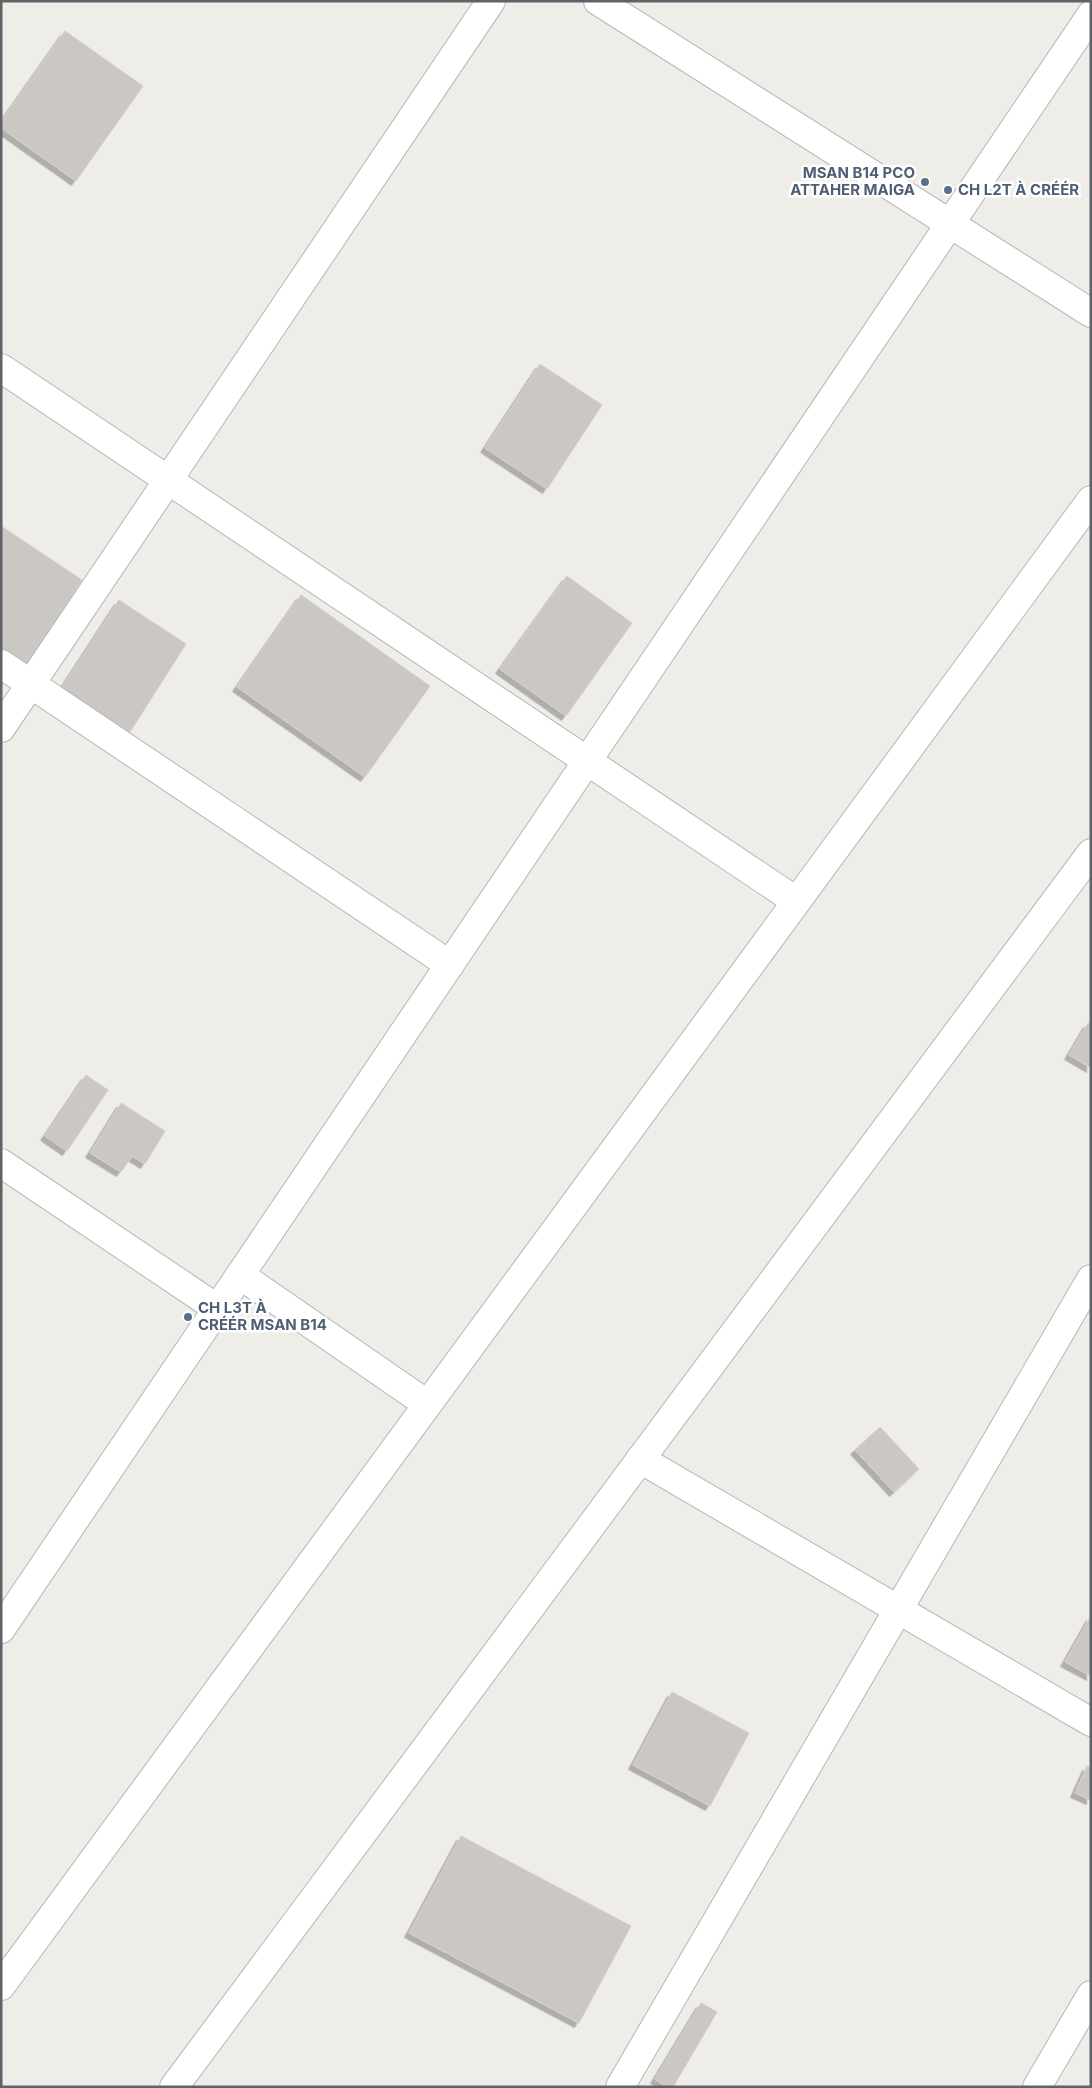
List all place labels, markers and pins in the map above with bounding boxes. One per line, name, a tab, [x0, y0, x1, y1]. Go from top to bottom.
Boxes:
place label: MSAN B14 PCO ATTAHER MAIGA	[790, 163, 915, 199]
marker: MSAN B14 PCO ATTAHER MAIGA	[919, 176, 931, 188]
place label: CH L2T À CRÉÉR	[958, 180, 1079, 199]
marker: CH L2T À CRÉÉR	[942, 184, 954, 196]
place label: CH L3T À CRÉÉR MSAN B14	[198, 1298, 327, 1334]
marker: CH L3T À CRÉÉR MSAN B14	[182, 1311, 194, 1323]

